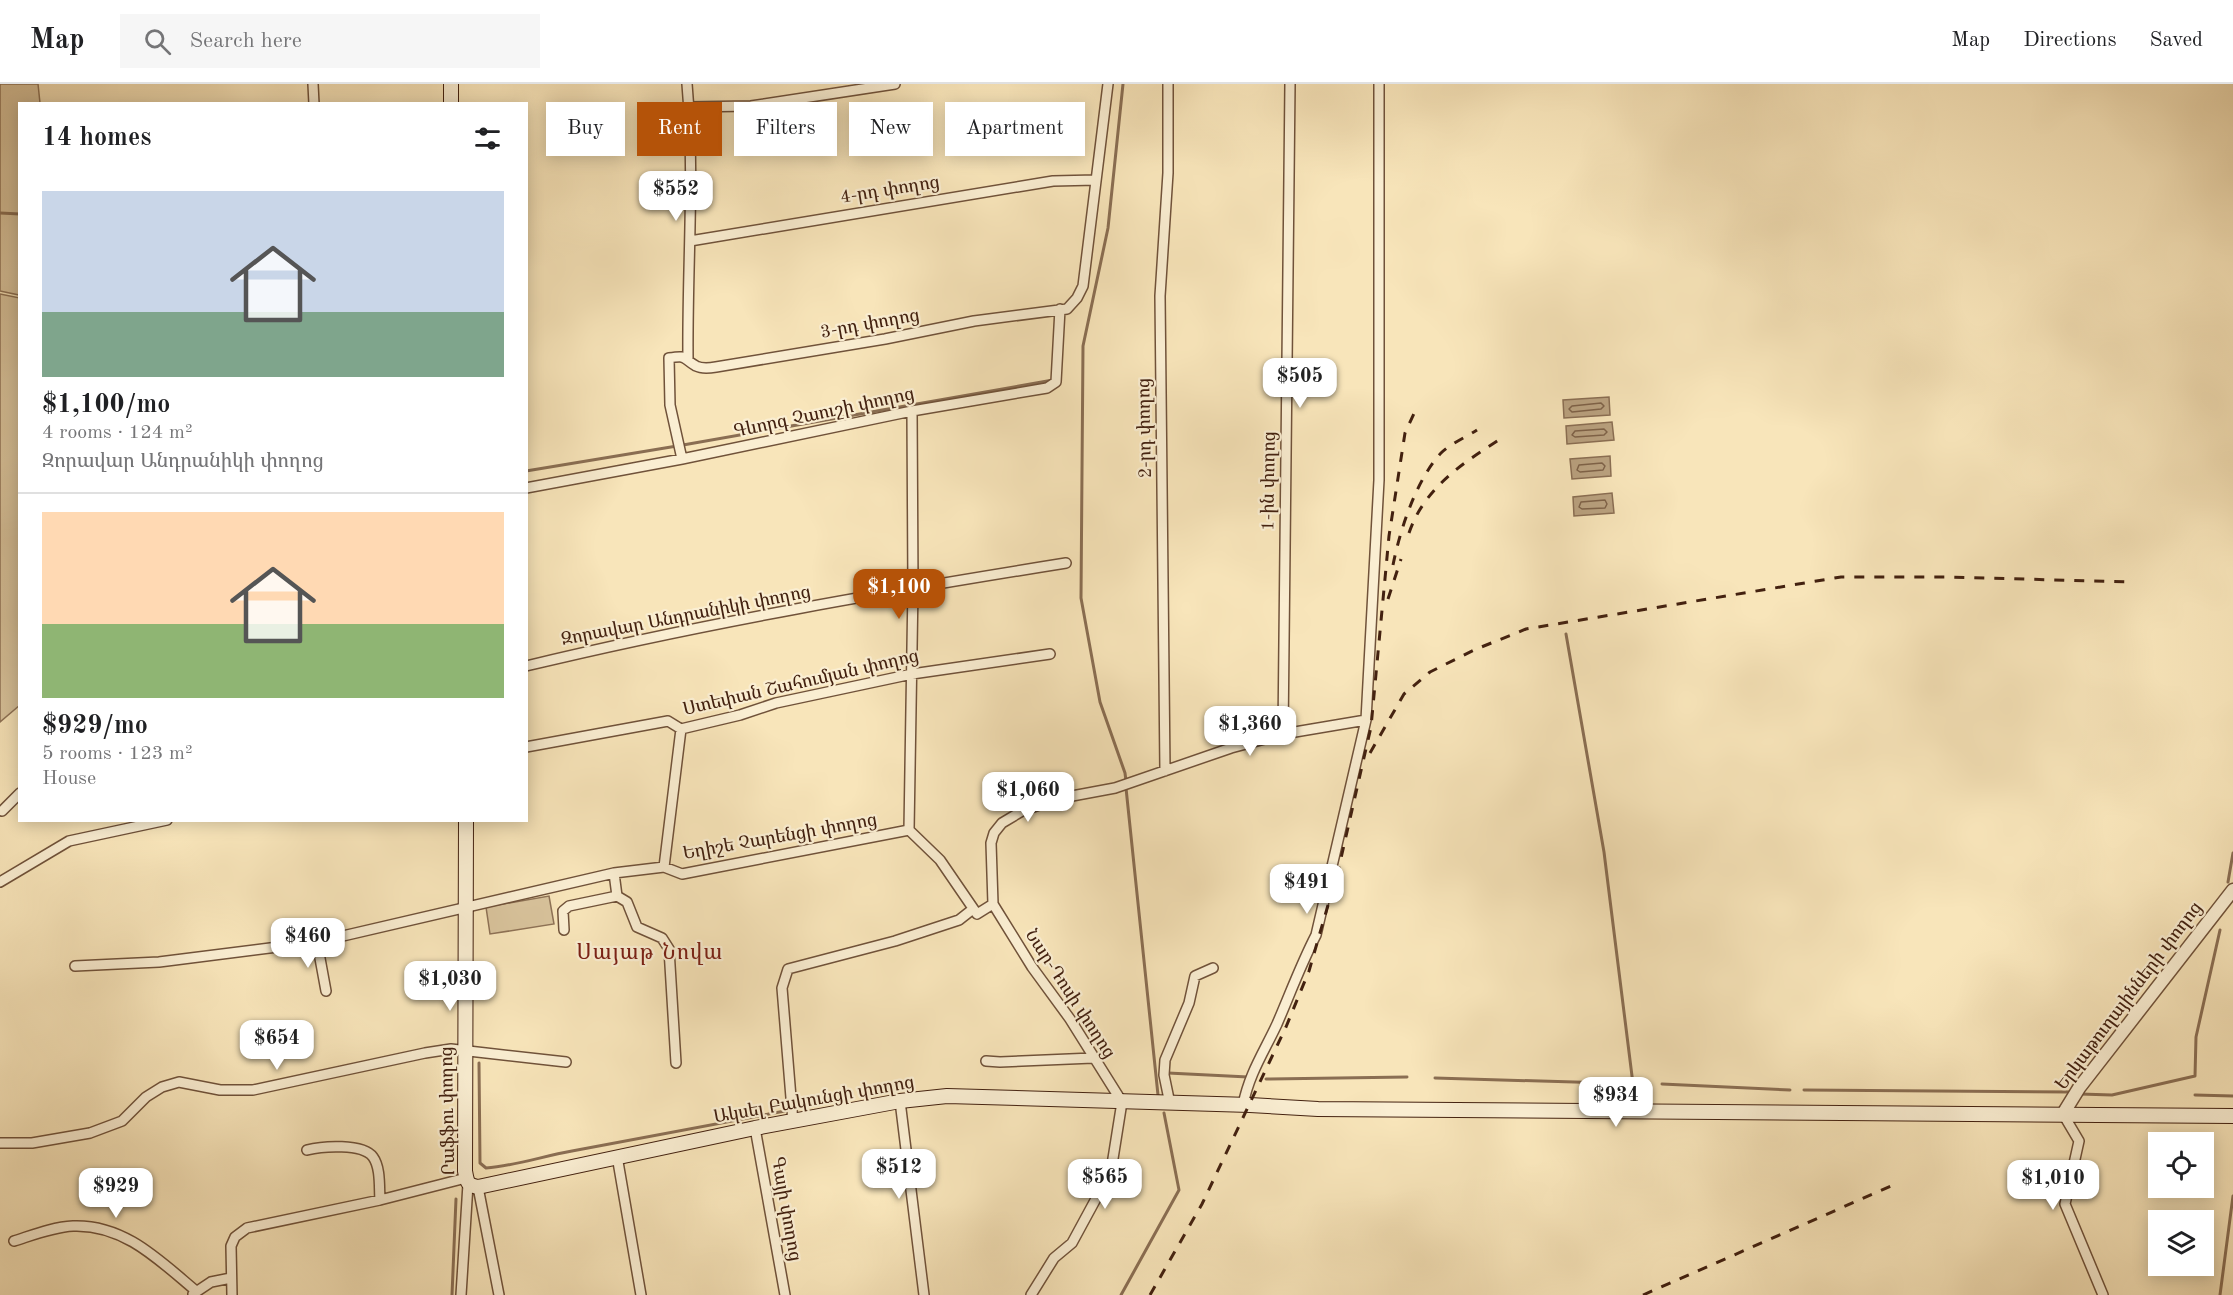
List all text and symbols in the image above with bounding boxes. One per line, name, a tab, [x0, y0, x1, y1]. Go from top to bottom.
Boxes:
search box	[120, 14, 540, 68]
icon: search	[141, 25, 174, 58]
text: Map	[30, 27, 84, 55]
text: Search here	[189, 30, 302, 52]
text: Map	[1951, 30, 1990, 51]
text: Directions	[2023, 30, 2117, 51]
text: Saved	[2150, 30, 2203, 51]
chip: Buy	[546, 102, 625, 156]
chip: Rent	[637, 102, 722, 156]
chip: Filters	[734, 102, 837, 156]
chip: New	[849, 102, 933, 156]
chip: Apartment	[945, 102, 1085, 156]
icon: filters	[471, 122, 504, 155]
text: 14 homes	[42, 125, 151, 151]
pin: $552	[640, 171, 712, 222]
street label: 4-րդ փողոց	[839, 173, 941, 208]
text: $552	[653, 180, 699, 200]
icon: home	[219, 230, 327, 338]
street label: 3-րդ փողոց	[819, 306, 921, 343]
pin: $505	[1264, 358, 1336, 409]
text: $505	[1277, 367, 1323, 387]
street label: 2-րդ փողոց	[1135, 378, 1156, 478]
street label: Գևորգ Չաուշի փողոց	[732, 385, 916, 442]
text: $1,100/mo	[42, 392, 170, 418]
text: 4 rooms · 124 m²	[42, 423, 192, 443]
street label: 1-ին փողոց	[1259, 431, 1280, 531]
text: Զորավար Անդրանիկի փողոց	[42, 452, 324, 472]
icon: home	[219, 551, 327, 659]
pin: $1,100	[850, 569, 948, 620]
text: $1,100	[867, 578, 931, 598]
street label: Զորավար Անդրանիկի փողոց	[560, 583, 812, 650]
street label: Ստեփան Շահումյան փողոց	[681, 647, 921, 720]
pin: $1,360	[1201, 706, 1299, 757]
text: $929/mo	[42, 713, 148, 739]
text: $1,360	[1218, 715, 1282, 735]
text: 5 rooms · 123 m²	[42, 744, 192, 764]
text: House	[42, 769, 96, 789]
pin: $1,060	[979, 772, 1077, 823]
text: $1,060	[996, 781, 1060, 801]
street label: Եղիշե Չարենցի փողոց	[681, 811, 879, 864]
pin: $491	[1271, 864, 1343, 915]
text: $491	[1284, 873, 1330, 893]
street label: Երկաթուղայինների փողոց	[2052, 899, 2206, 1094]
pin: $460	[272, 918, 344, 969]
street label: Նար-Դոսի փողոց	[1021, 926, 1118, 1062]
text: $460	[285, 927, 331, 947]
district label: Սայաթ Նովա	[576, 942, 724, 965]
pin: $1,030	[401, 961, 499, 1012]
text: $1,030	[418, 970, 482, 990]
pin: $654	[241, 1020, 313, 1071]
text: $654	[254, 1029, 300, 1049]
street label: Րաֆֆու փողոց	[438, 1046, 459, 1176]
street label: Ակսել Բակունցի փողոց	[712, 1073, 916, 1127]
pin: $934	[1580, 1077, 1652, 1128]
text: $934	[1593, 1086, 1639, 1106]
map controls	[2148, 1132, 2214, 1276]
button: locate	[2148, 1132, 2214, 1198]
pin: $512	[863, 1149, 935, 1200]
street label: Գայի փողոց	[767, 1155, 804, 1263]
text: $512	[876, 1158, 922, 1178]
pin: $565	[1069, 1159, 1141, 1210]
pin: $1,010	[2004, 1160, 2102, 1211]
pin: $929	[80, 1168, 152, 1219]
text: $565	[1082, 1168, 1128, 1188]
text: $1,010	[2021, 1169, 2085, 1189]
text: $929	[93, 1177, 139, 1197]
button: layers	[2148, 1210, 2214, 1276]

